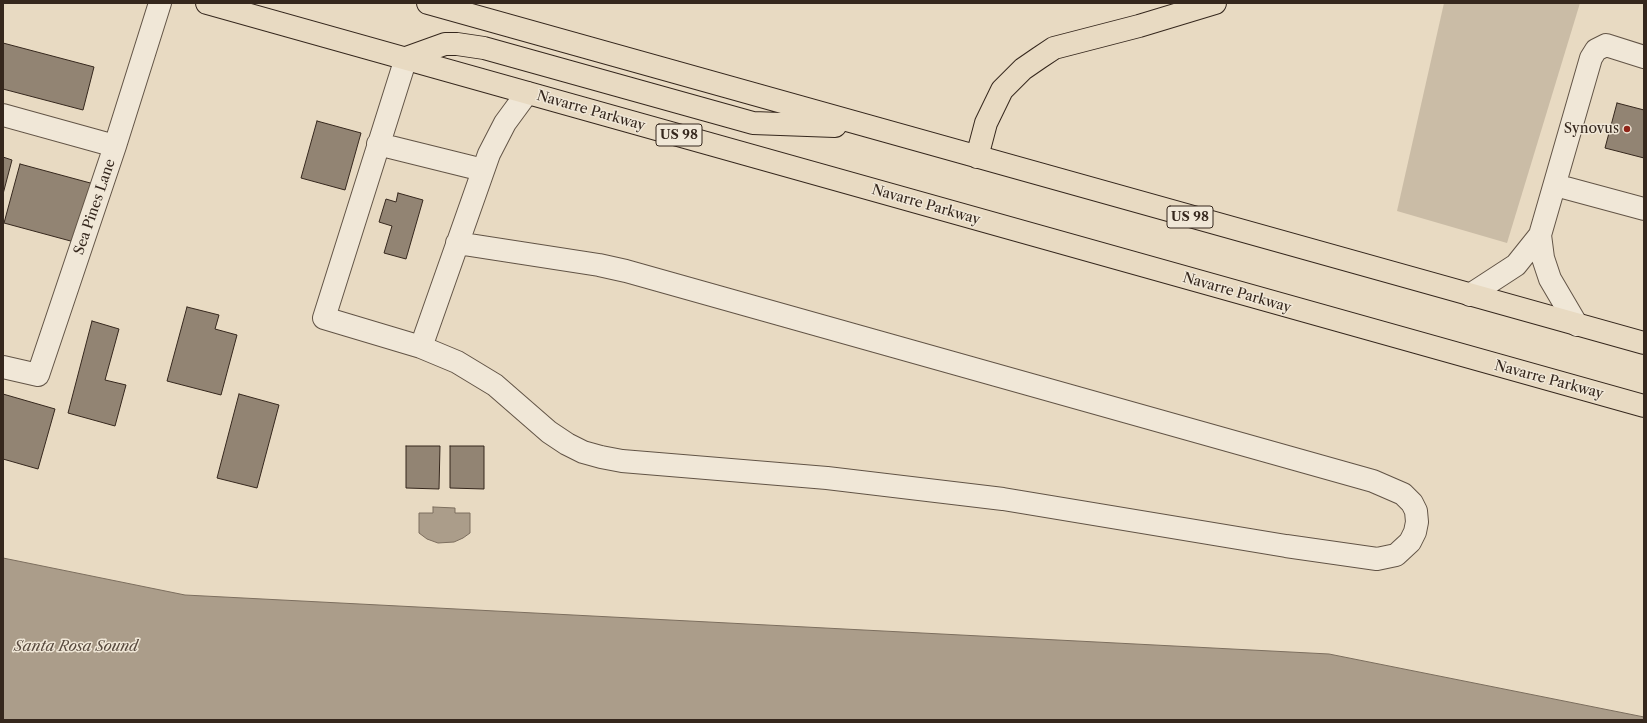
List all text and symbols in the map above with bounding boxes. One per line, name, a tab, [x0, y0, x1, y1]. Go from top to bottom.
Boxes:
street label: Navarre Parkway	[535, 87, 647, 135]
place label: Synovus	[1564, 121, 1619, 137]
road number: US 98	[656, 124, 702, 146]
marker: Synovus	[1622, 124, 1632, 134]
street label: Sea Pines Lane	[71, 157, 119, 257]
street label: Navarre Parkway	[870, 181, 982, 229]
road number: US 98	[1167, 206, 1213, 228]
street label: Navarre Parkway	[1181, 269, 1293, 317]
street label: Navarre Parkway	[1493, 357, 1605, 403]
water label: Santa Rosa Sound	[14, 638, 138, 656]

